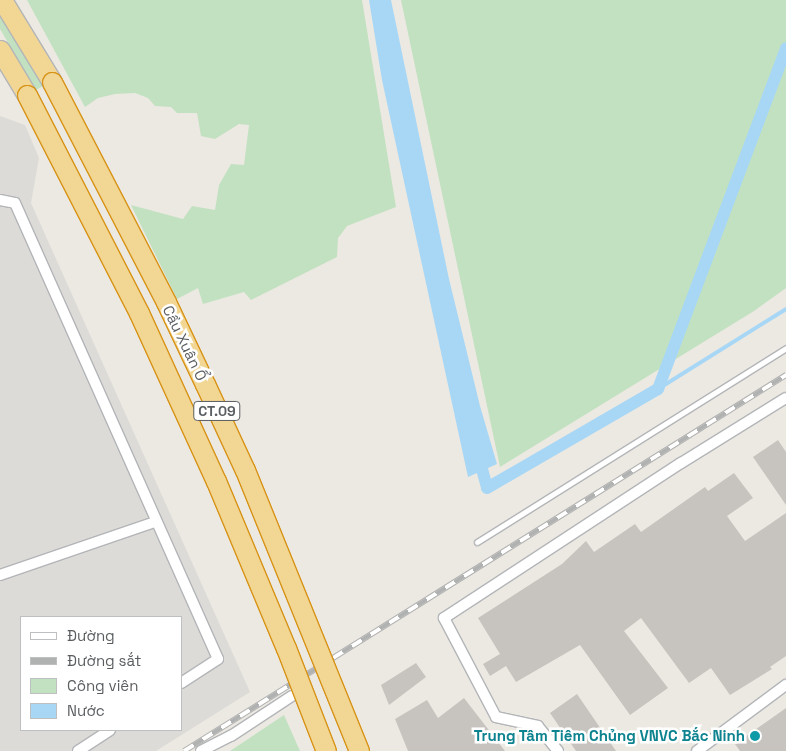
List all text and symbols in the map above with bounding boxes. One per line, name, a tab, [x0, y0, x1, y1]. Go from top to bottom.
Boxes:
street label: Cầu Xuân Ổ	[159, 302, 211, 384]
road number: CT.09	[193, 400, 241, 422]
legend	[20, 616, 182, 731]
text: Đường	[67, 626, 115, 645]
text: Đường sắt	[67, 651, 142, 670]
text: Công viên	[67, 676, 138, 695]
text: Nước	[67, 701, 105, 720]
place label: Trung Tâm Tiêm Chủng VNVC Bắc Ninh	[473, 727, 745, 745]
marker: Trung Tâm Tiêm Chủng VNVC Bắc Ninh	[749, 730, 761, 742]

